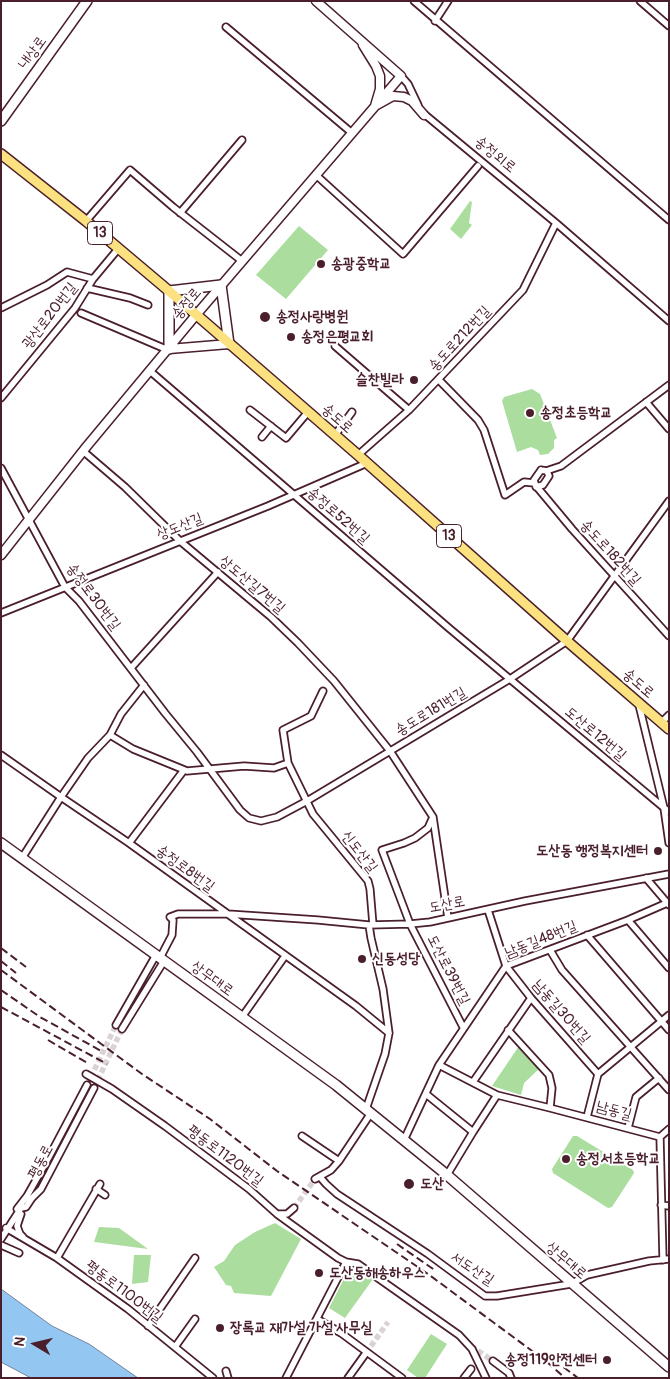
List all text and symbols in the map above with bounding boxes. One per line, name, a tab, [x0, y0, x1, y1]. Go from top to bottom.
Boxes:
street label: 내상로	[15, 33, 51, 73]
street label: 송정외로	[471, 133, 519, 177]
road number: 13	[88, 222, 112, 244]
place label: 송광중학교	[331, 255, 391, 273]
marker: 송광중학교	[315, 258, 327, 270]
street label: 광산로20번길	[19, 279, 81, 353]
street label: 송정로	[168, 284, 206, 324]
street label: 송도로212번길	[425, 303, 495, 375]
place label: 송정사랑병원	[276, 308, 348, 326]
marker: 송정사랑병원	[258, 310, 272, 324]
place label: 송정은평교회	[301, 328, 373, 346]
marker: 송정은평교회	[285, 331, 297, 343]
place label: 슬찬빌라	[356, 371, 404, 389]
marker: 슬찬빌라	[408, 374, 420, 386]
street label: 송도로	[317, 400, 357, 438]
place label: 송정초등학교	[540, 404, 612, 422]
marker: 송정초등학교	[524, 407, 536, 419]
street label: 송정로52번길	[303, 484, 373, 548]
street label: 상도산길	[154, 510, 206, 544]
street label: 송도로182번길	[576, 516, 644, 590]
road number: 13	[436, 524, 462, 548]
street label: 상도산길7번길	[215, 552, 289, 618]
street label: 송정로30번길	[62, 560, 124, 634]
street label: 송도로	[618, 665, 658, 703]
street label: 송도로181번길	[392, 684, 470, 740]
street label: 도산로12번길	[561, 703, 629, 765]
street label: 신도산길	[337, 827, 381, 877]
street label: 송정로8번길	[152, 842, 218, 896]
place label: 도산동 행정복지센터	[536, 842, 648, 860]
marker: 도산동 행정복지센터	[652, 845, 664, 857]
street label: 도산로	[428, 893, 466, 917]
street label: 남동길48번길	[502, 917, 580, 963]
street label: 도산로39번길	[423, 932, 473, 1008]
place label: 신동성당	[372, 950, 420, 968]
marker: 신동성당	[356, 953, 368, 965]
street label: 상무대로	[187, 958, 237, 1000]
street label: 남동길30번길	[528, 976, 594, 1048]
street label: 남동길	[594, 1098, 634, 1124]
street label: 평동로1120번길	[183, 1122, 267, 1190]
street label: 평동로	[25, 1142, 57, 1182]
place label: 송정서초등학교	[576, 1150, 660, 1168]
marker: 송정서초등학교	[560, 1153, 572, 1165]
place label: 도산	[420, 1175, 444, 1193]
marker: 도산	[402, 1177, 416, 1191]
street label: 상무대로	[542, 1238, 590, 1284]
street label: 서도산길	[447, 1248, 497, 1290]
street label: 평동로1100번길	[82, 1257, 166, 1327]
place label: 도산동해송하우스	[329, 1264, 426, 1282]
marker: 도산동해송하우스	[313, 1267, 325, 1279]
north arrow	[10, 1319, 60, 1369]
place label: 장록교 재가설 가설 사무실	[230, 1319, 373, 1337]
marker: 장록교 재가설 가설 사무실	[214, 1322, 226, 1334]
text: N	[11, 1336, 29, 1348]
place label: 송정119안전센터	[505, 1351, 597, 1369]
marker: 송정119안전센터	[601, 1354, 613, 1366]

